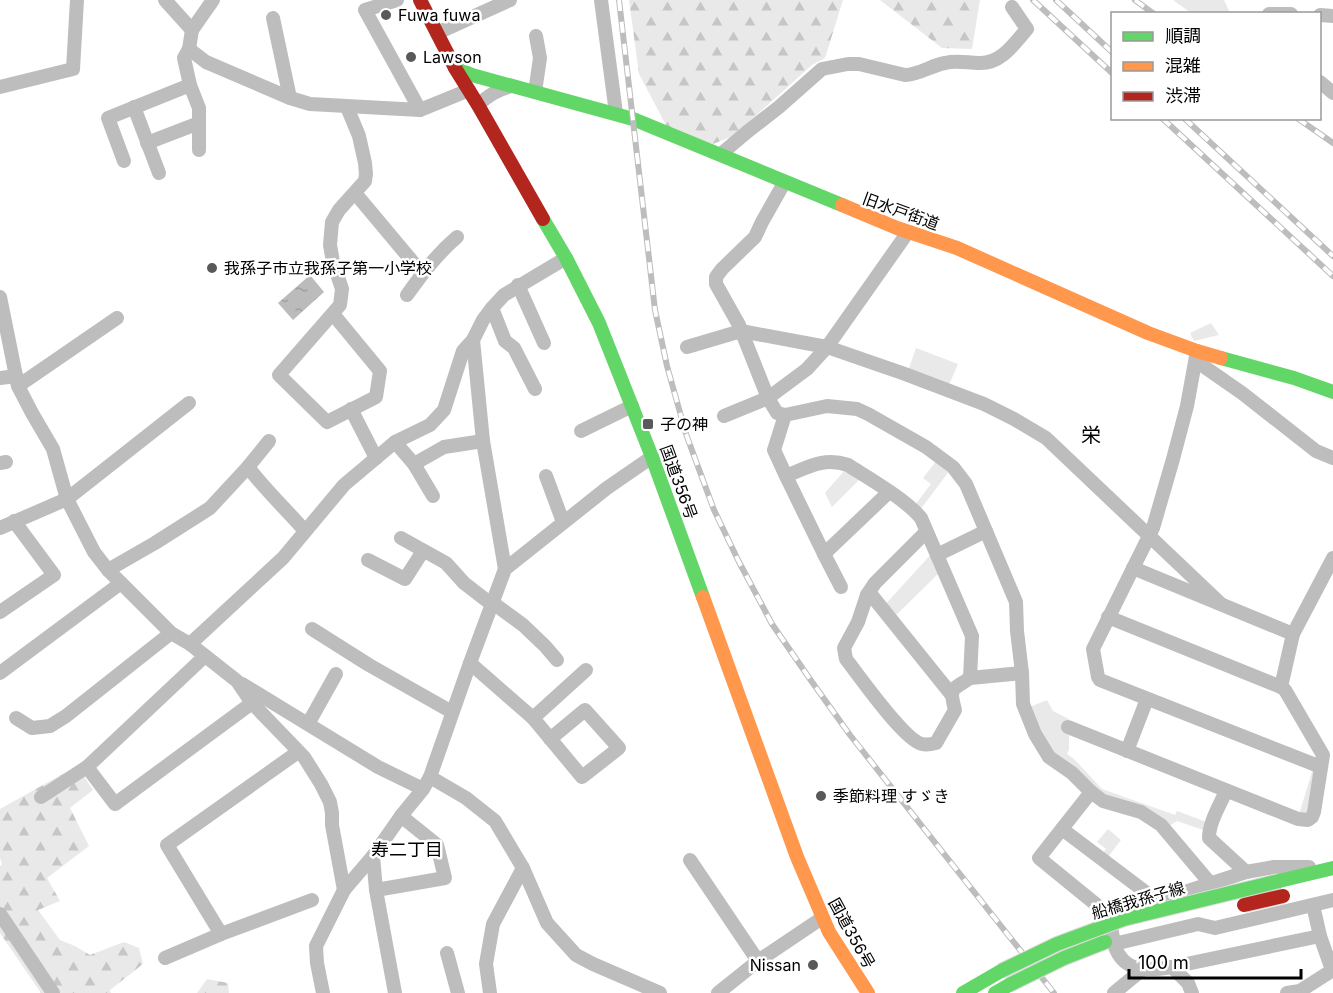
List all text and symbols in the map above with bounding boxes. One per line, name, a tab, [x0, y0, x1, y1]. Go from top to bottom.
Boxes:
place label: Fuwa fuwa	[398, 5, 480, 25]
marker: Fuwa fuwa	[379, 8, 393, 22]
legend	[1111, 12, 1321, 120]
text: 順調	[1165, 25, 1201, 46]
place label: Lawson	[423, 47, 482, 67]
marker: Lawson	[404, 50, 418, 64]
text: 混雑	[1165, 55, 1201, 76]
text: 渋滞	[1165, 85, 1201, 106]
street label: 旧水戸街道	[860, 188, 942, 234]
place label: 我孫子市立我孫子第一小学校	[224, 258, 432, 278]
marker: 我孫子市立我孫子第一小学校	[205, 261, 219, 275]
place label: 子の神	[660, 414, 708, 434]
marker: 子の神	[641, 417, 655, 431]
district label: 栄	[1081, 423, 1101, 447]
street label: 国道356号	[656, 442, 702, 522]
place label: 季節料理 すゞき	[833, 786, 950, 806]
marker: 季節料理 すゞき	[814, 789, 828, 803]
district label: 寿二丁目	[371, 839, 443, 860]
street label: 船橋我孫子線	[1089, 877, 1187, 923]
street label: 国道356号	[824, 894, 880, 972]
scale bar	[1129, 942, 1302, 980]
text: 100 m	[1138, 952, 1189, 973]
place label: Nissan	[750, 955, 801, 975]
marker: Nissan	[806, 958, 820, 972]

